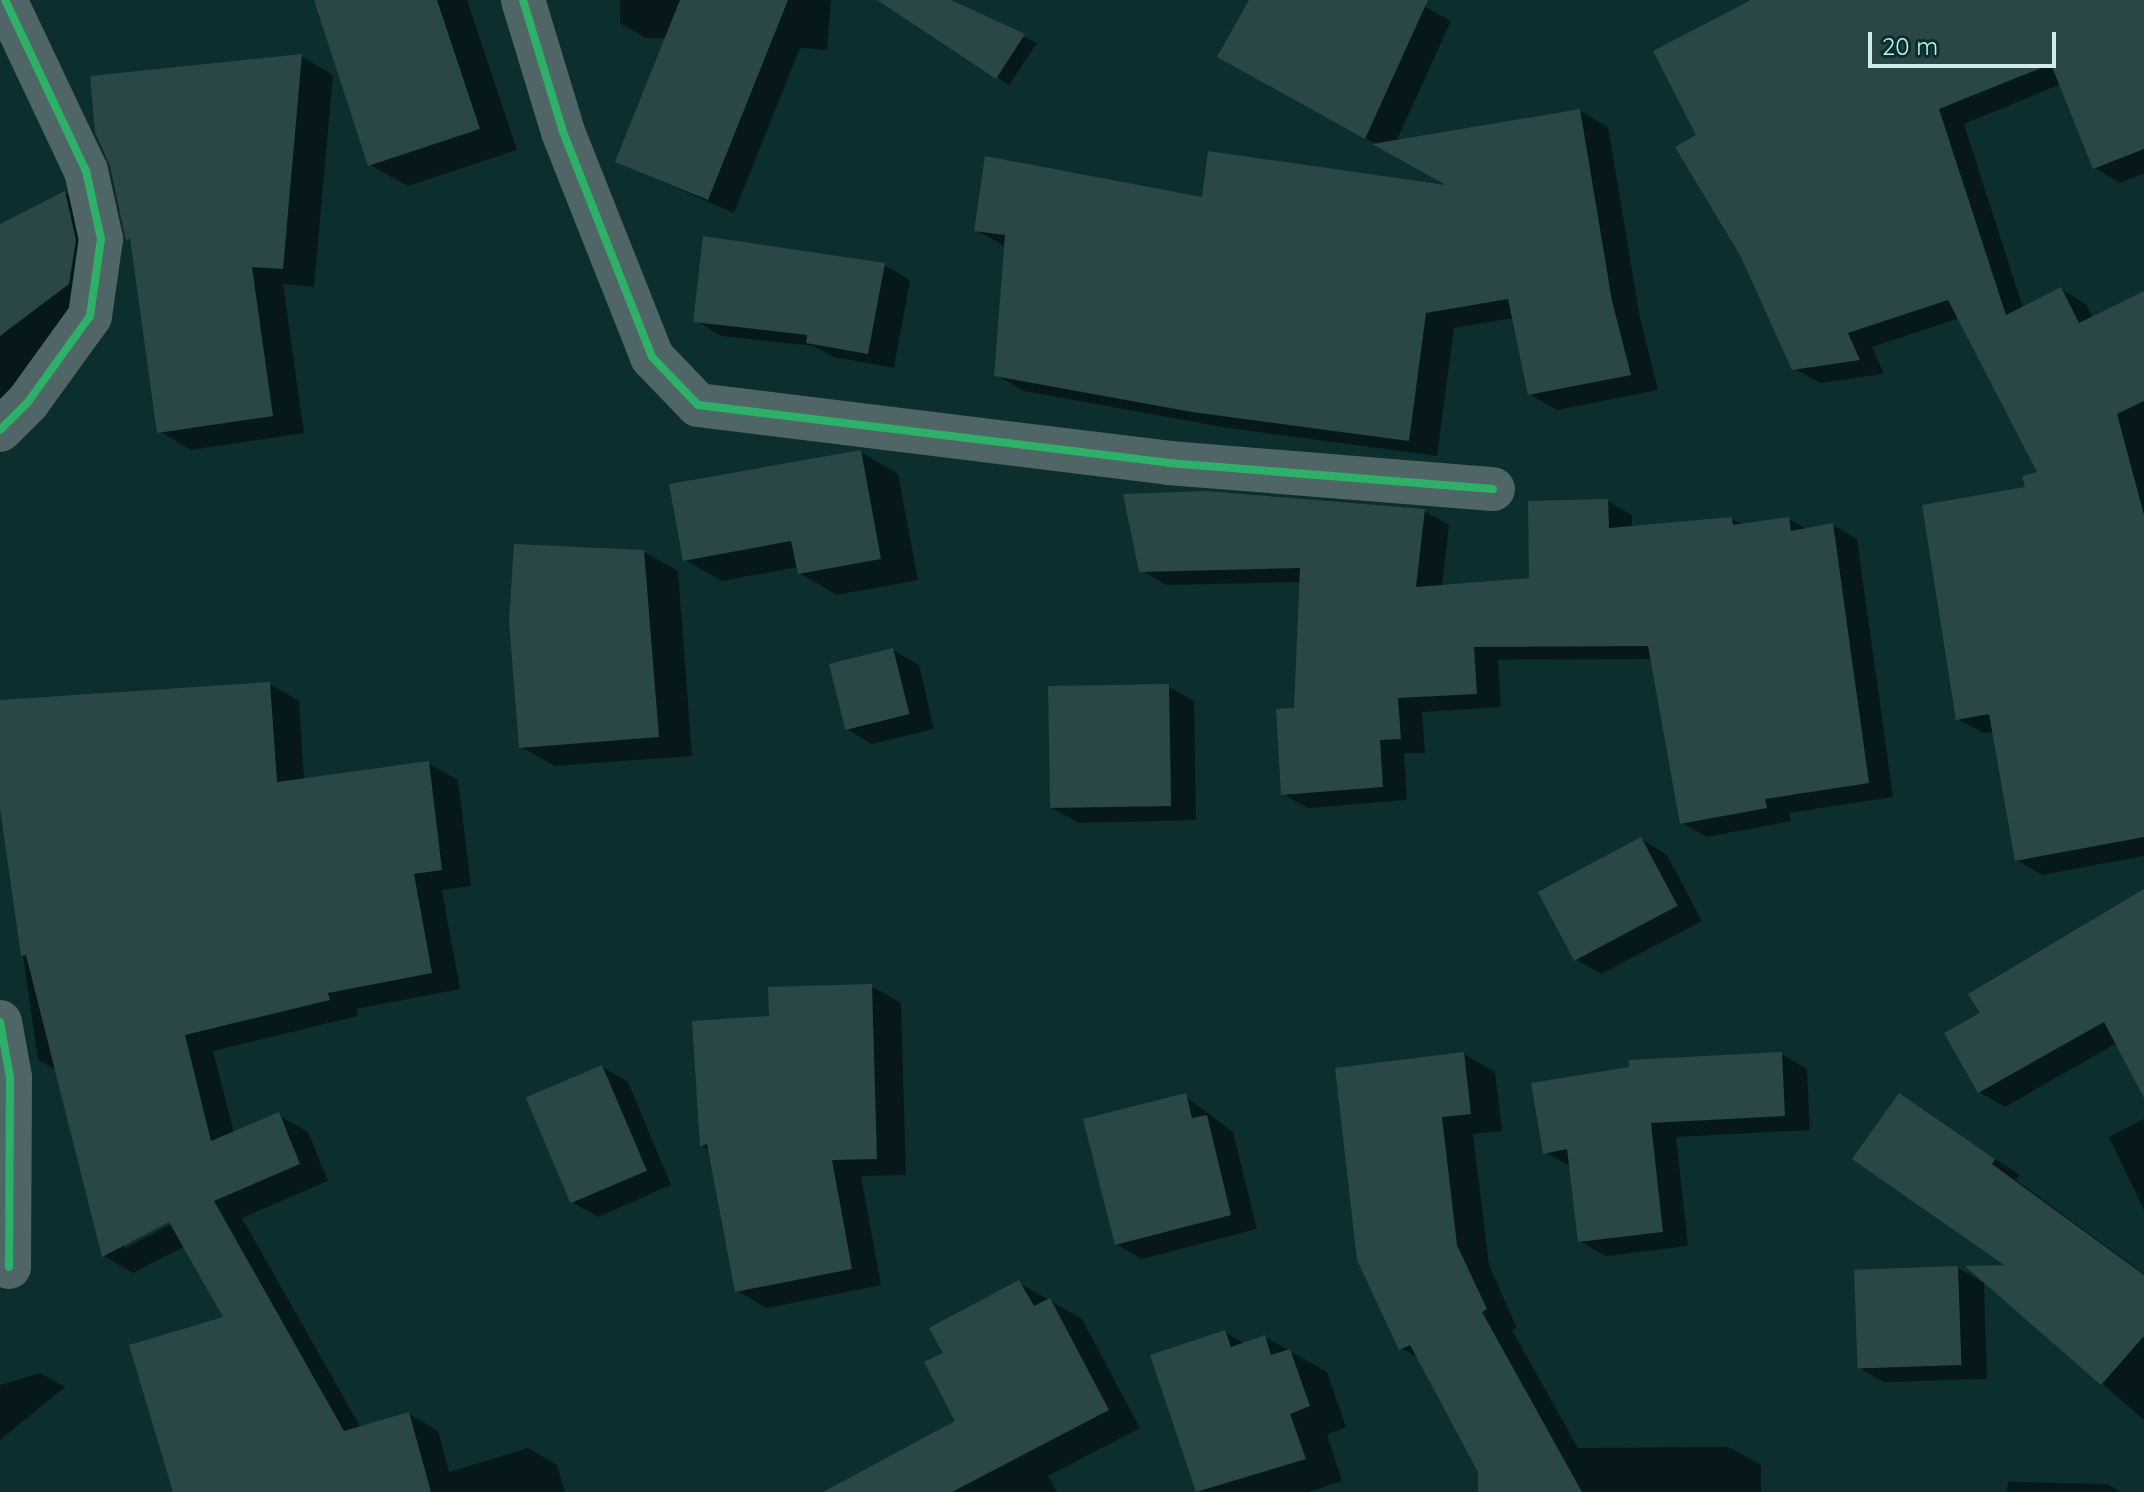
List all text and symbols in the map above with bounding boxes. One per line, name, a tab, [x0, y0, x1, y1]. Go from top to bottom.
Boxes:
scale bar	[1872, 16, 2060, 66]
text: 20 m	[1882, 31, 1938, 61]

